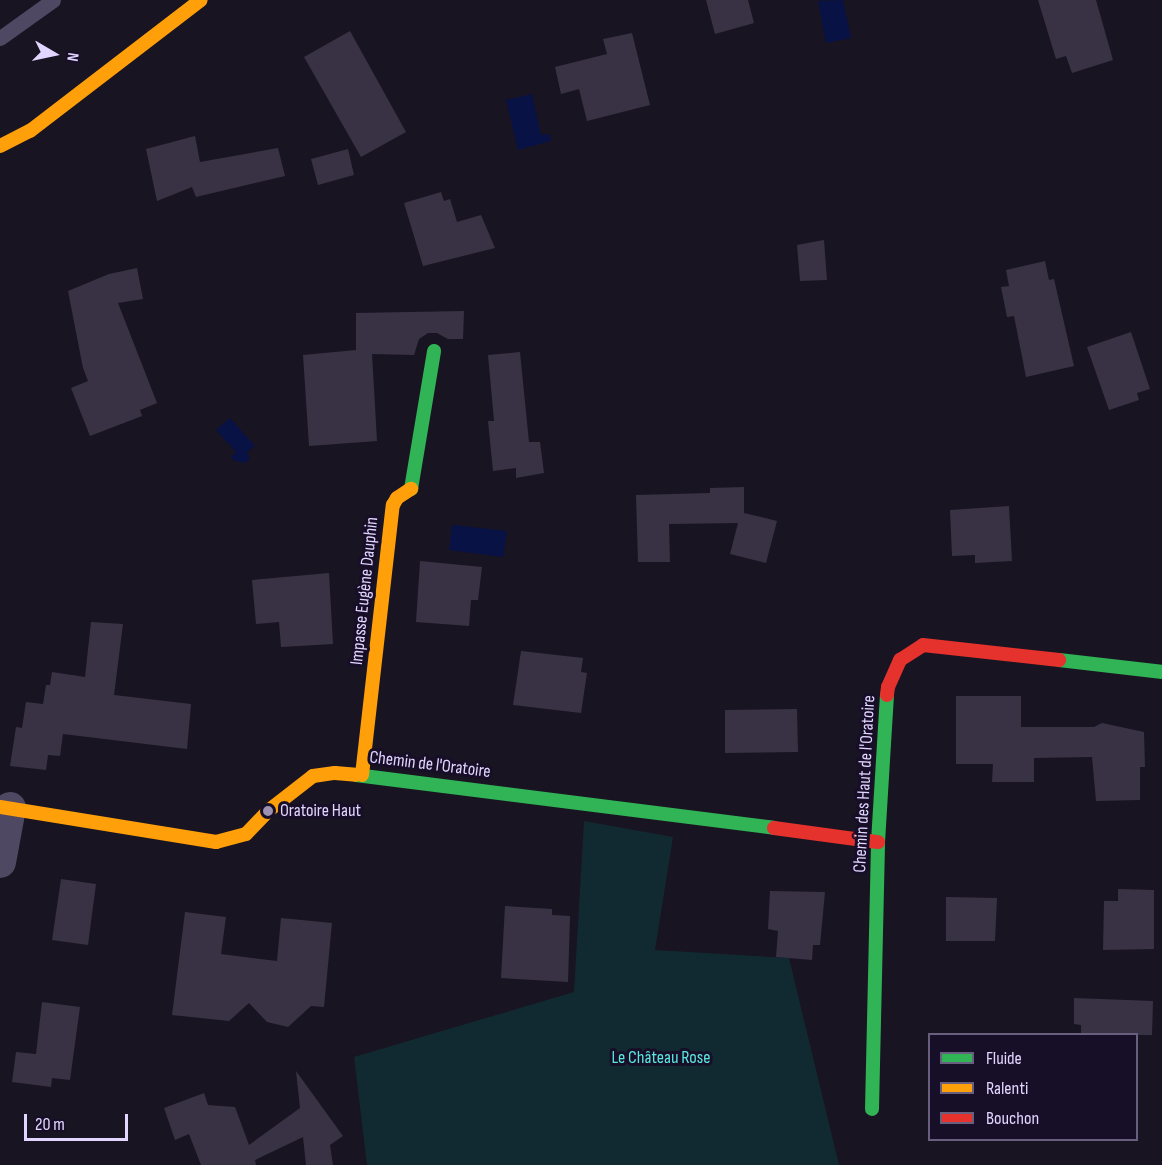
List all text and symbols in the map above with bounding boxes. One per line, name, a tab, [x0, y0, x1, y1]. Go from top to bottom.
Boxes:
north arrow	[24, 24, 84, 84]
text: N	[62, 51, 82, 63]
street label: Impasse Eugène Dauphin	[346, 516, 384, 666]
street label: Chemin des Haut de l'Oratoire	[850, 695, 880, 873]
street label: Chemin de l'Oratoire	[368, 747, 492, 783]
place label: Oratoire Haut	[280, 800, 361, 822]
marker: Oratoire Haut	[261, 804, 275, 818]
legend	[928, 1033, 1138, 1141]
park label: Le Château Rose	[611, 1047, 711, 1069]
text: Fluide	[986, 1048, 1022, 1069]
text: Ralenti	[986, 1078, 1028, 1099]
scale bar	[27, 1102, 130, 1140]
text: Bouchon	[986, 1108, 1039, 1129]
text: 20 m	[35, 1114, 65, 1135]

